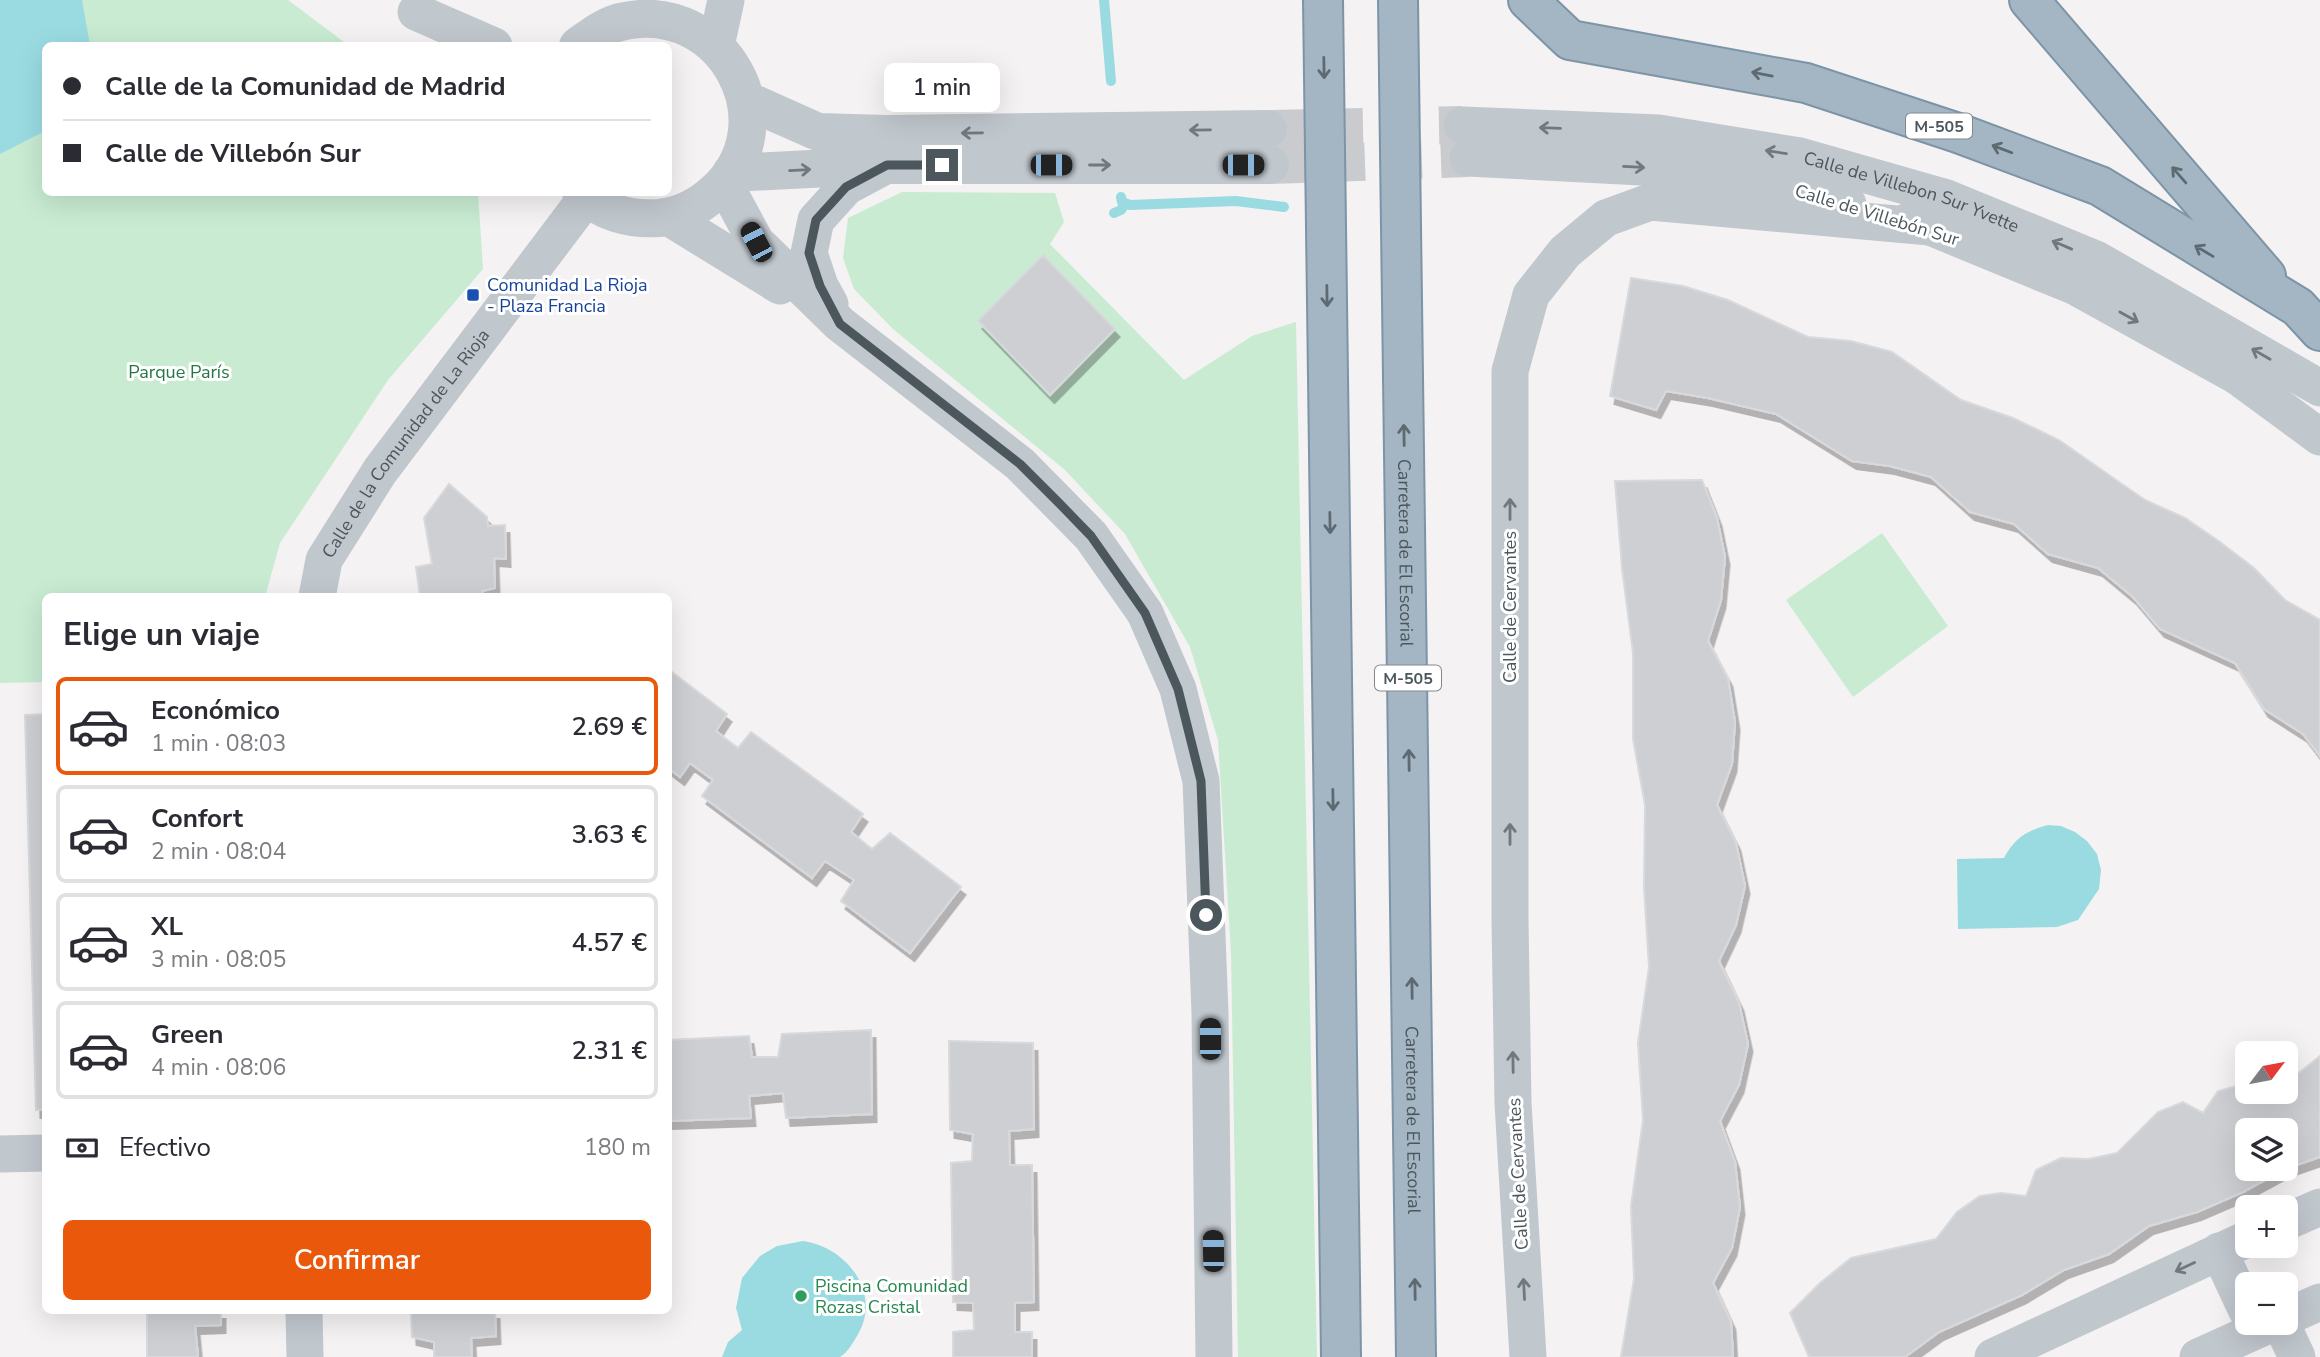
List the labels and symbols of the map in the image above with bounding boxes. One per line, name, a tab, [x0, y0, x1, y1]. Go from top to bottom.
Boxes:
one-way arrow	[1317, 56, 1331, 79]
callout: 1 min	[884, 64, 1000, 113]
one-way arrow	[1751, 67, 1774, 81]
road number: M-505	[1906, 114, 1972, 138]
one-way arrow	[1539, 122, 1562, 135]
one-way arrow	[1189, 123, 1212, 137]
one-way arrow	[961, 126, 984, 140]
one-way arrow	[1992, 142, 2014, 155]
one-way arrow	[1765, 145, 1788, 158]
street label: Calle de Villebon Sur Yvette	[1801, 146, 2023, 238]
route end	[926, 149, 958, 181]
car	[1031, 155, 1073, 176]
car	[1223, 155, 1265, 176]
one-way arrow	[1089, 158, 1112, 172]
one-way arrow	[1623, 161, 1645, 174]
one-way arrow	[788, 163, 811, 176]
one-way arrow	[2172, 166, 2188, 184]
street label: Calle de Villebón Sur	[1792, 179, 1963, 252]
car	[737, 219, 776, 265]
one-way arrow	[2051, 238, 2073, 251]
one-way arrow	[2195, 244, 2215, 258]
place label: Comunidad La Rioja - Plaza Francia	[487, 273, 648, 318]
one-way arrow	[1320, 284, 1334, 307]
marker: Comunidad La Rioja - Plaza Francia	[465, 287, 481, 303]
one-way arrow	[2119, 310, 2139, 324]
street label: Calle de la Comunidad de La Rioja	[316, 324, 495, 563]
one-way arrow	[2251, 347, 2271, 361]
park label: Parque París	[128, 360, 230, 384]
one-way arrow	[1397, 424, 1410, 447]
street label: Carretera de El Escorial	[1392, 459, 1419, 648]
one-way arrow	[1503, 497, 1517, 520]
one-way arrow	[1323, 511, 1337, 534]
street label: Calle de Cervantes	[1498, 531, 1522, 683]
road number: M-505	[1375, 666, 1441, 691]
one-way arrow	[1402, 749, 1416, 772]
one-way arrow	[1327, 788, 1340, 811]
one-way arrow	[1503, 823, 1517, 846]
route start	[1190, 899, 1222, 931]
one-way arrow	[1405, 977, 1418, 1000]
car	[1200, 1018, 1221, 1060]
street label: Carretera de El Escorial	[1400, 1026, 1426, 1215]
north arrow	[2235, 1041, 2298, 1104]
one-way arrow	[1506, 1050, 1519, 1073]
street label: Calle de Cervantes	[1502, 1097, 1534, 1251]
car	[1203, 1230, 1224, 1272]
one-way arrow	[2175, 1261, 2196, 1274]
place label: Piscina Comunidad Rozas Cristal	[815, 1274, 968, 1319]
one-way arrow	[1409, 1278, 1422, 1301]
one-way arrow	[1517, 1278, 1530, 1301]
marker: Piscina Comunidad Rozas Cristal	[793, 1288, 809, 1304]

